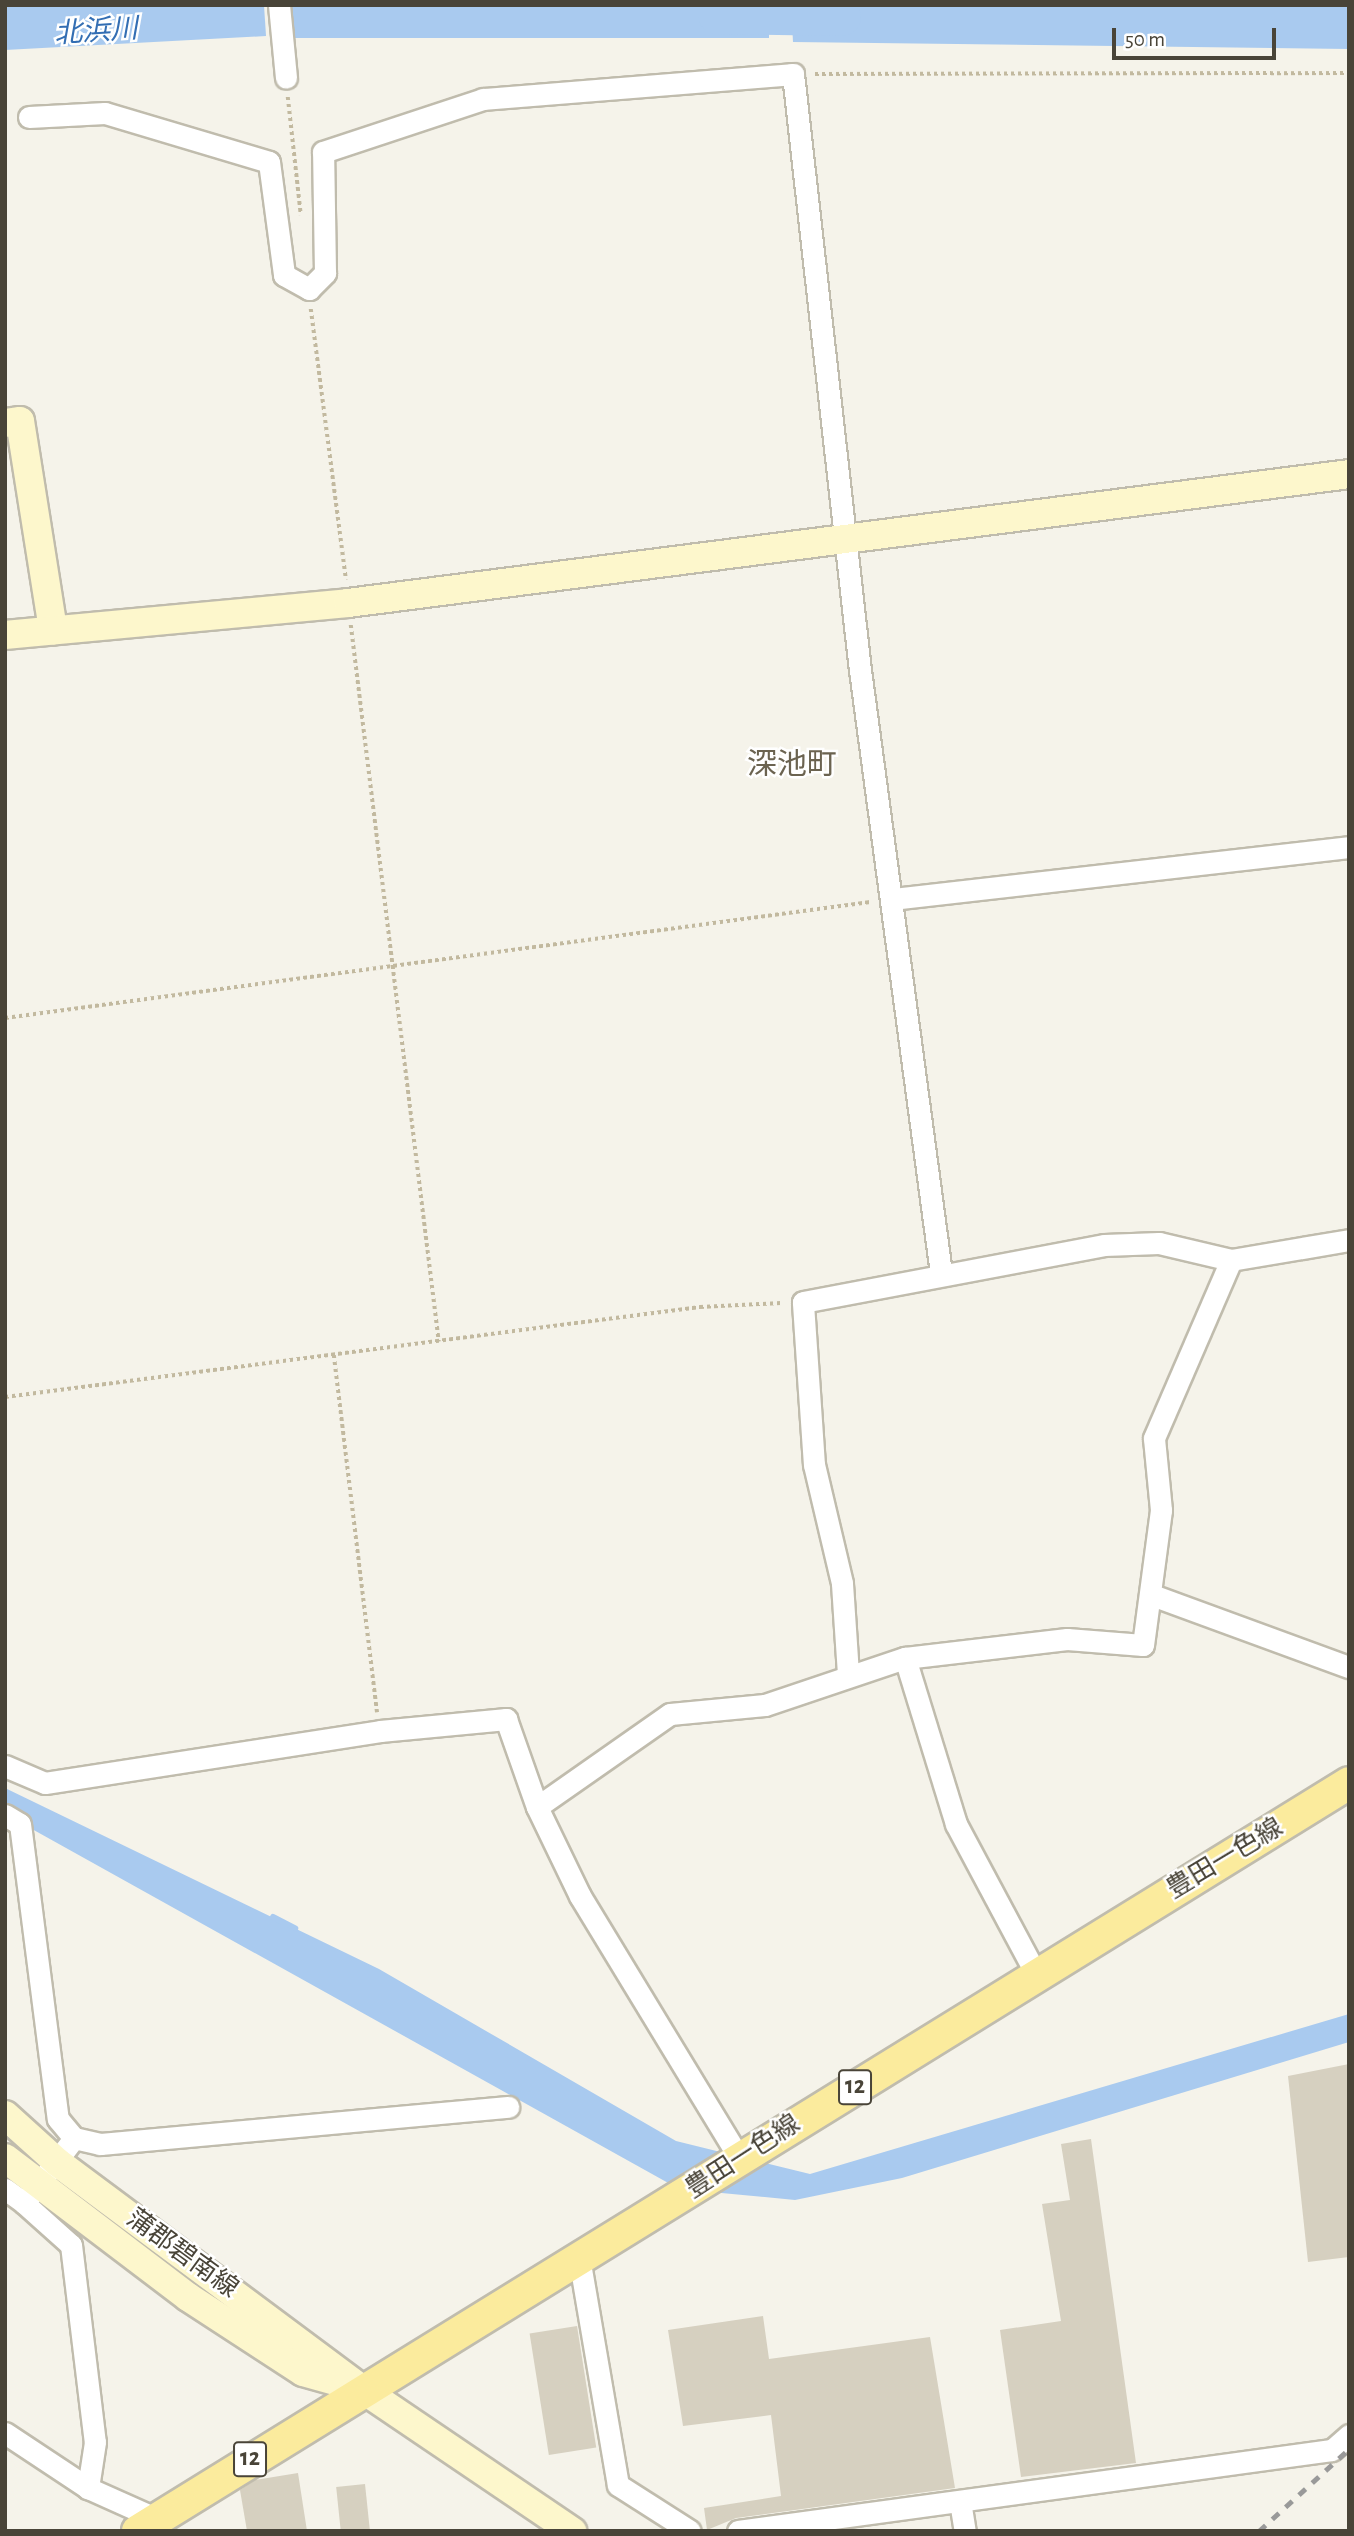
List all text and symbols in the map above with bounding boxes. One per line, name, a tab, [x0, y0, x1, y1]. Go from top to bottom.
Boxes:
water label: 北浜川	[53, 12, 139, 52]
scale bar	[1116, 14, 1280, 58]
text: 50 m	[1125, 29, 1165, 50]
district label: 深池町	[747, 747, 837, 783]
street label: 豊田一色線	[1161, 1812, 1289, 1906]
road number: 12	[838, 2066, 872, 2108]
street label: 豊田一色線	[680, 2109, 806, 2205]
street label: 蒲郡碧南線	[120, 2203, 244, 2305]
road number: 12	[232, 2438, 268, 2480]

